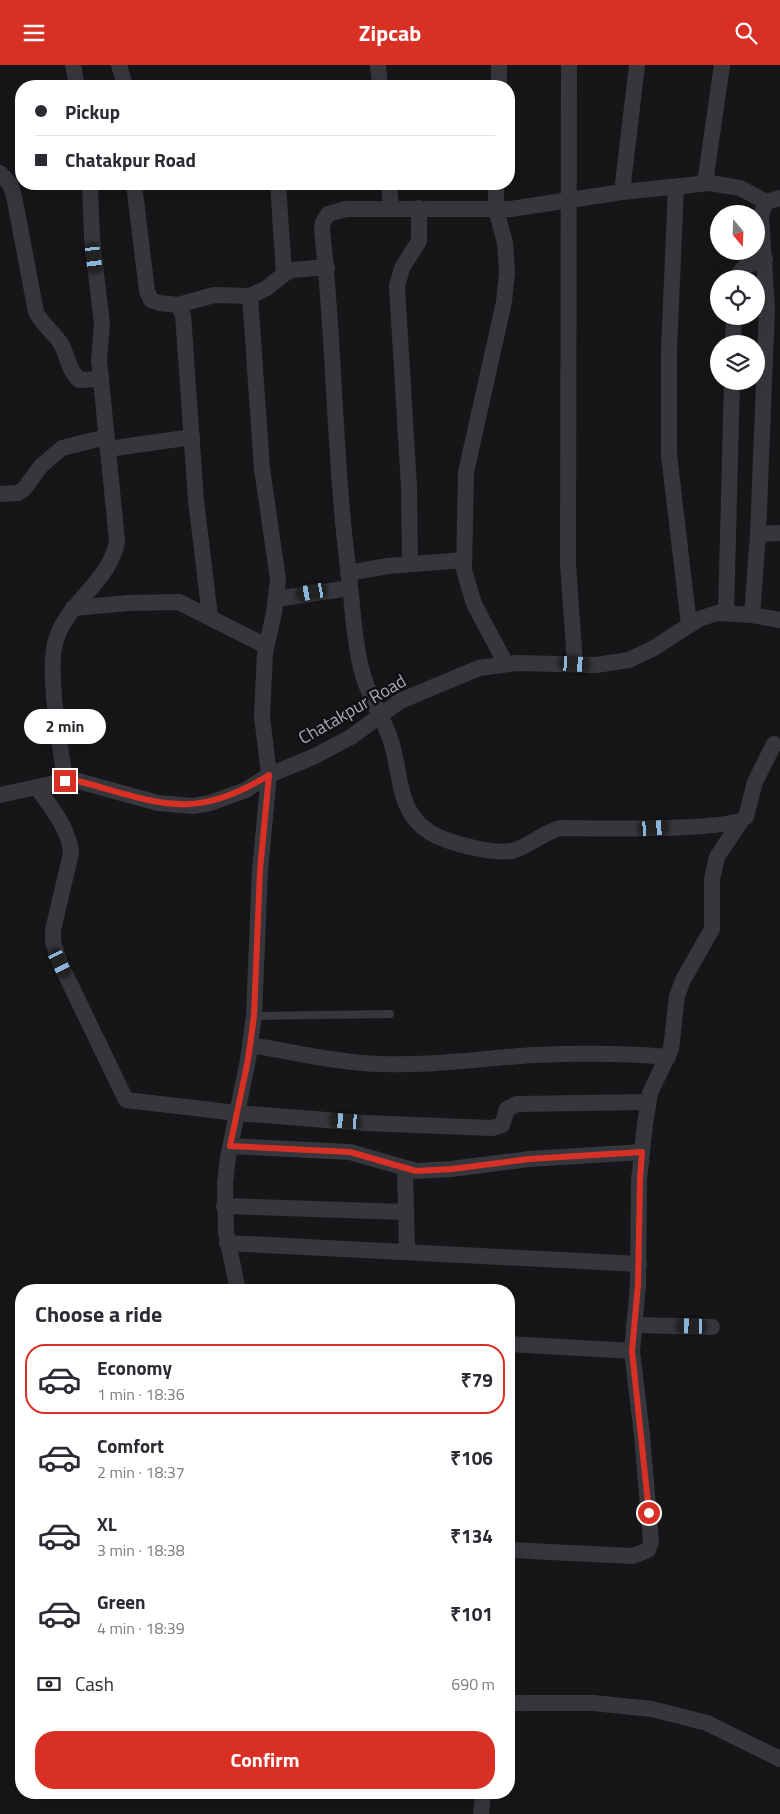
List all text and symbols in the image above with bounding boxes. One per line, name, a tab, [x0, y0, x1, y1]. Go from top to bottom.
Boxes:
text: Zipcab	[359, 16, 421, 50]
icon: menu	[20, 19, 48, 47]
icon: search	[732, 19, 760, 47]
text: Pickup	[65, 97, 120, 126]
text: Chatakpur Road	[65, 145, 196, 174]
north arrow	[710, 205, 765, 260]
map controls	[710, 205, 765, 390]
car	[84, 242, 103, 274]
button: locate	[710, 270, 765, 325]
button: layers	[710, 335, 765, 390]
car	[295, 582, 328, 602]
car	[559, 656, 590, 672]
street label: Chatakpur Road	[293, 667, 411, 751]
callout: 2 min	[24, 709, 106, 743]
text: 2 min	[46, 714, 84, 738]
route end	[54, 770, 76, 792]
car	[638, 819, 669, 837]
car	[46, 946, 73, 980]
car	[330, 1112, 361, 1130]
text: Choose a ride	[35, 1297, 162, 1331]
car	[676, 1318, 707, 1334]
text: Economy	[97, 1353, 172, 1382]
icon: car	[37, 1357, 82, 1402]
text: ₹79	[461, 1365, 493, 1394]
text: 1 min · 18:36	[97, 1382, 185, 1406]
text: Comfort	[97, 1431, 164, 1460]
icon: car	[37, 1435, 82, 1480]
text: ₹106	[450, 1443, 493, 1472]
text: 2 min · 18:37	[97, 1460, 185, 1484]
route start	[638, 1502, 660, 1524]
text: XL	[97, 1509, 117, 1538]
icon: car	[37, 1513, 82, 1558]
text: ₹134	[450, 1521, 493, 1550]
text: 3 min · 18:38	[97, 1538, 185, 1562]
text: Green	[97, 1587, 146, 1616]
icon: car	[37, 1591, 82, 1636]
text: ₹101	[450, 1599, 493, 1628]
text: 4 min · 18:39	[97, 1616, 185, 1640]
text: Cash	[75, 1669, 114, 1698]
icon: cash	[35, 1670, 63, 1698]
text: 690 m	[451, 1672, 495, 1696]
button: Confirm	[35, 1731, 495, 1789]

